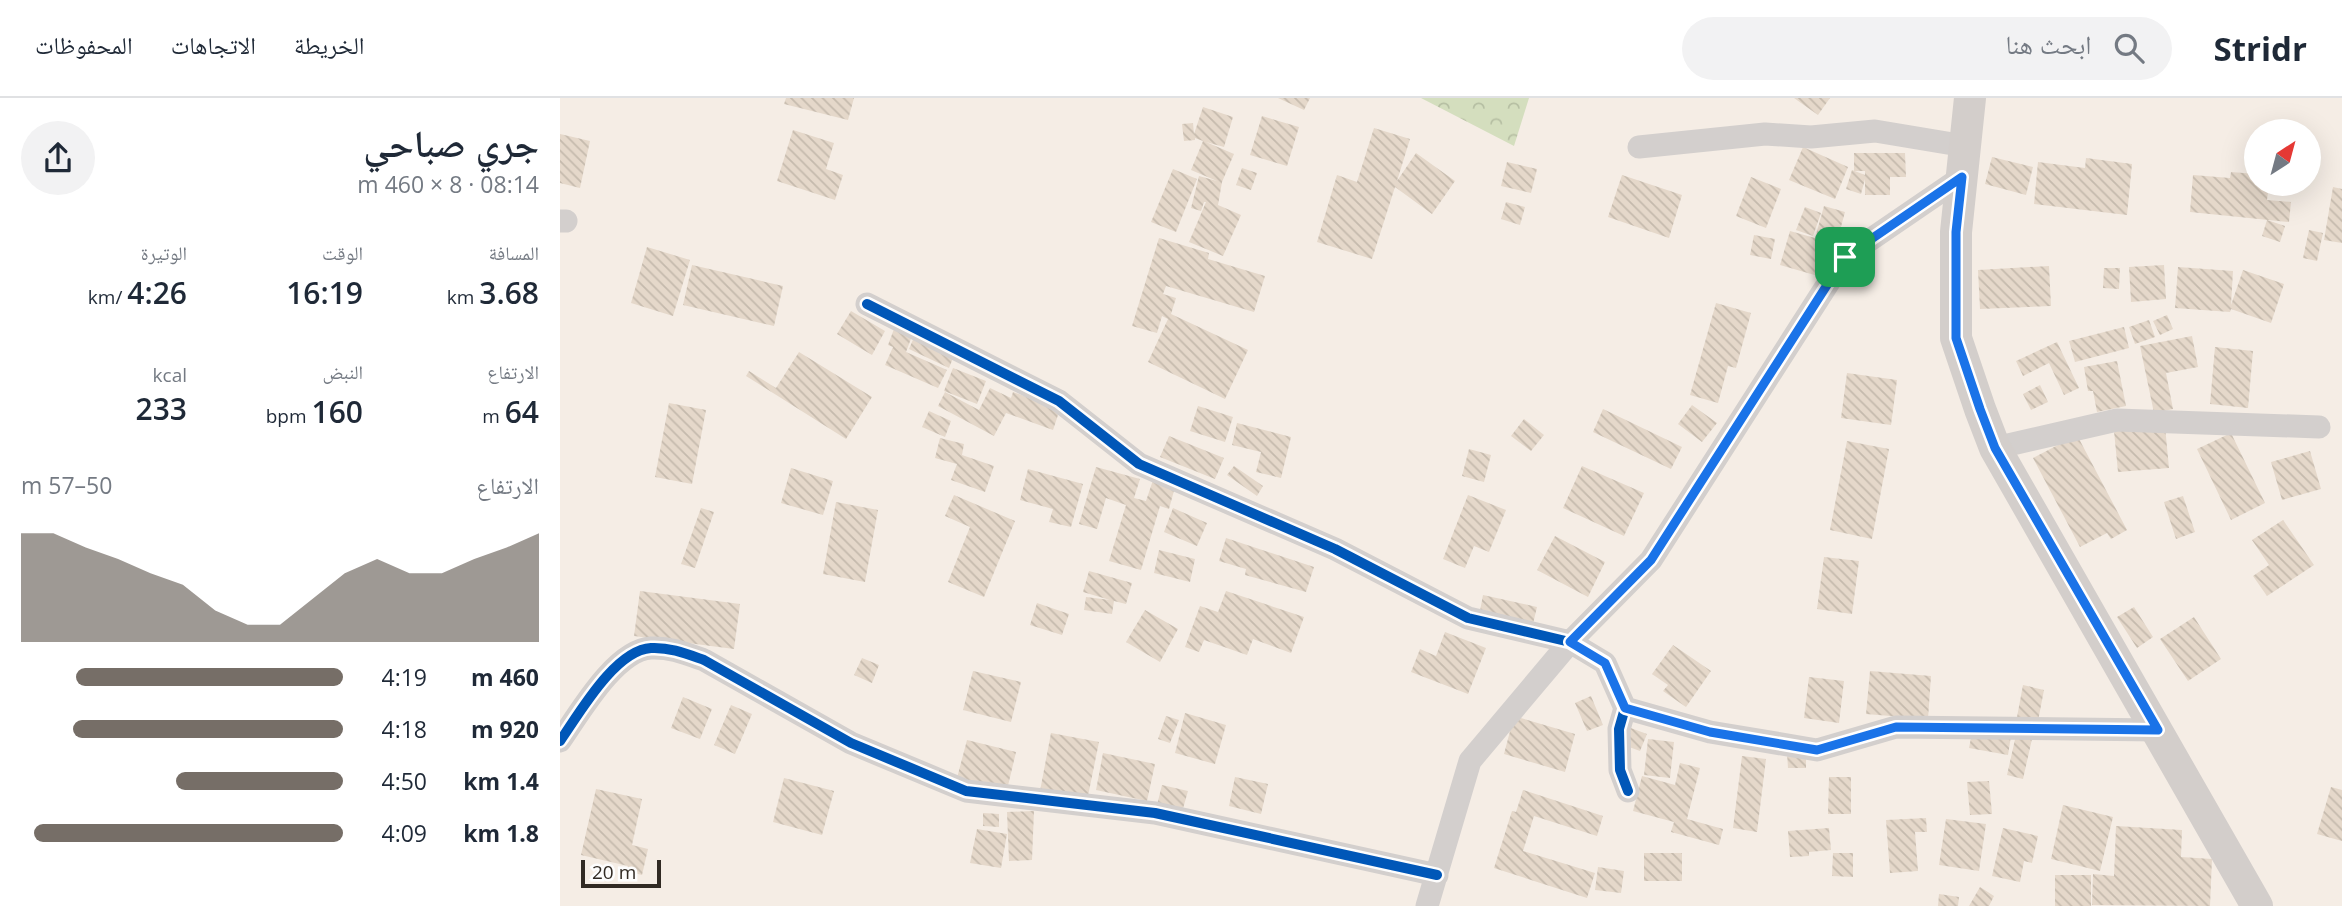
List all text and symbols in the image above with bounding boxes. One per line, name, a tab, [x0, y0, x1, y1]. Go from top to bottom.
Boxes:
search box	[1682, 17, 2172, 80]
text: ابحث هنا	[2006, 26, 2092, 62]
text: Stridr	[2214, 26, 2307, 71]
text: المحفوظات	[35, 28, 133, 61]
text: الاتجاهات	[171, 28, 256, 61]
text: الخريطة	[294, 28, 365, 61]
icon: search	[2110, 29, 2148, 67]
text: جري صباحي	[363, 116, 539, 168]
north arrow	[2244, 119, 2320, 196]
map controls	[2244, 119, 2321, 196]
button: share	[21, 121, 95, 195]
text: 08:14 · 8 × 460 m	[357, 168, 539, 200]
pin	[1815, 227, 1875, 287]
icon: arrive	[1826, 238, 1864, 276]
text: الوتيرة	[141, 240, 187, 266]
text: الوقت	[322, 240, 363, 266]
text: المسافة	[489, 240, 539, 266]
text: 4:26	[127, 272, 187, 313]
text: 16:19	[286, 272, 363, 313]
text: 3.68	[479, 272, 539, 313]
text: /km	[88, 284, 127, 310]
text: km	[447, 284, 479, 310]
text: النبض	[322, 359, 363, 385]
text: الارتفاع	[487, 359, 539, 385]
text: kcal	[153, 362, 187, 388]
text: 233	[136, 388, 187, 429]
text: 160	[312, 391, 363, 432]
text: 64	[505, 391, 539, 432]
text: bpm	[266, 403, 312, 429]
text: m	[482, 403, 505, 429]
text: 50–57 m	[21, 469, 112, 501]
text: الارتفاع	[476, 469, 539, 501]
text: 4:19	[382, 661, 427, 693]
text: 460 m	[471, 661, 539, 693]
text: 4:18	[382, 713, 427, 745]
text: 920 m	[471, 713, 539, 745]
text: 4:50	[382, 765, 427, 797]
text: 1.4 km	[463, 765, 539, 797]
text: 4:09	[382, 817, 427, 849]
text: 1.8 km	[463, 817, 539, 849]
scale bar	[581, 857, 662, 889]
text: 20 m	[592, 859, 636, 885]

